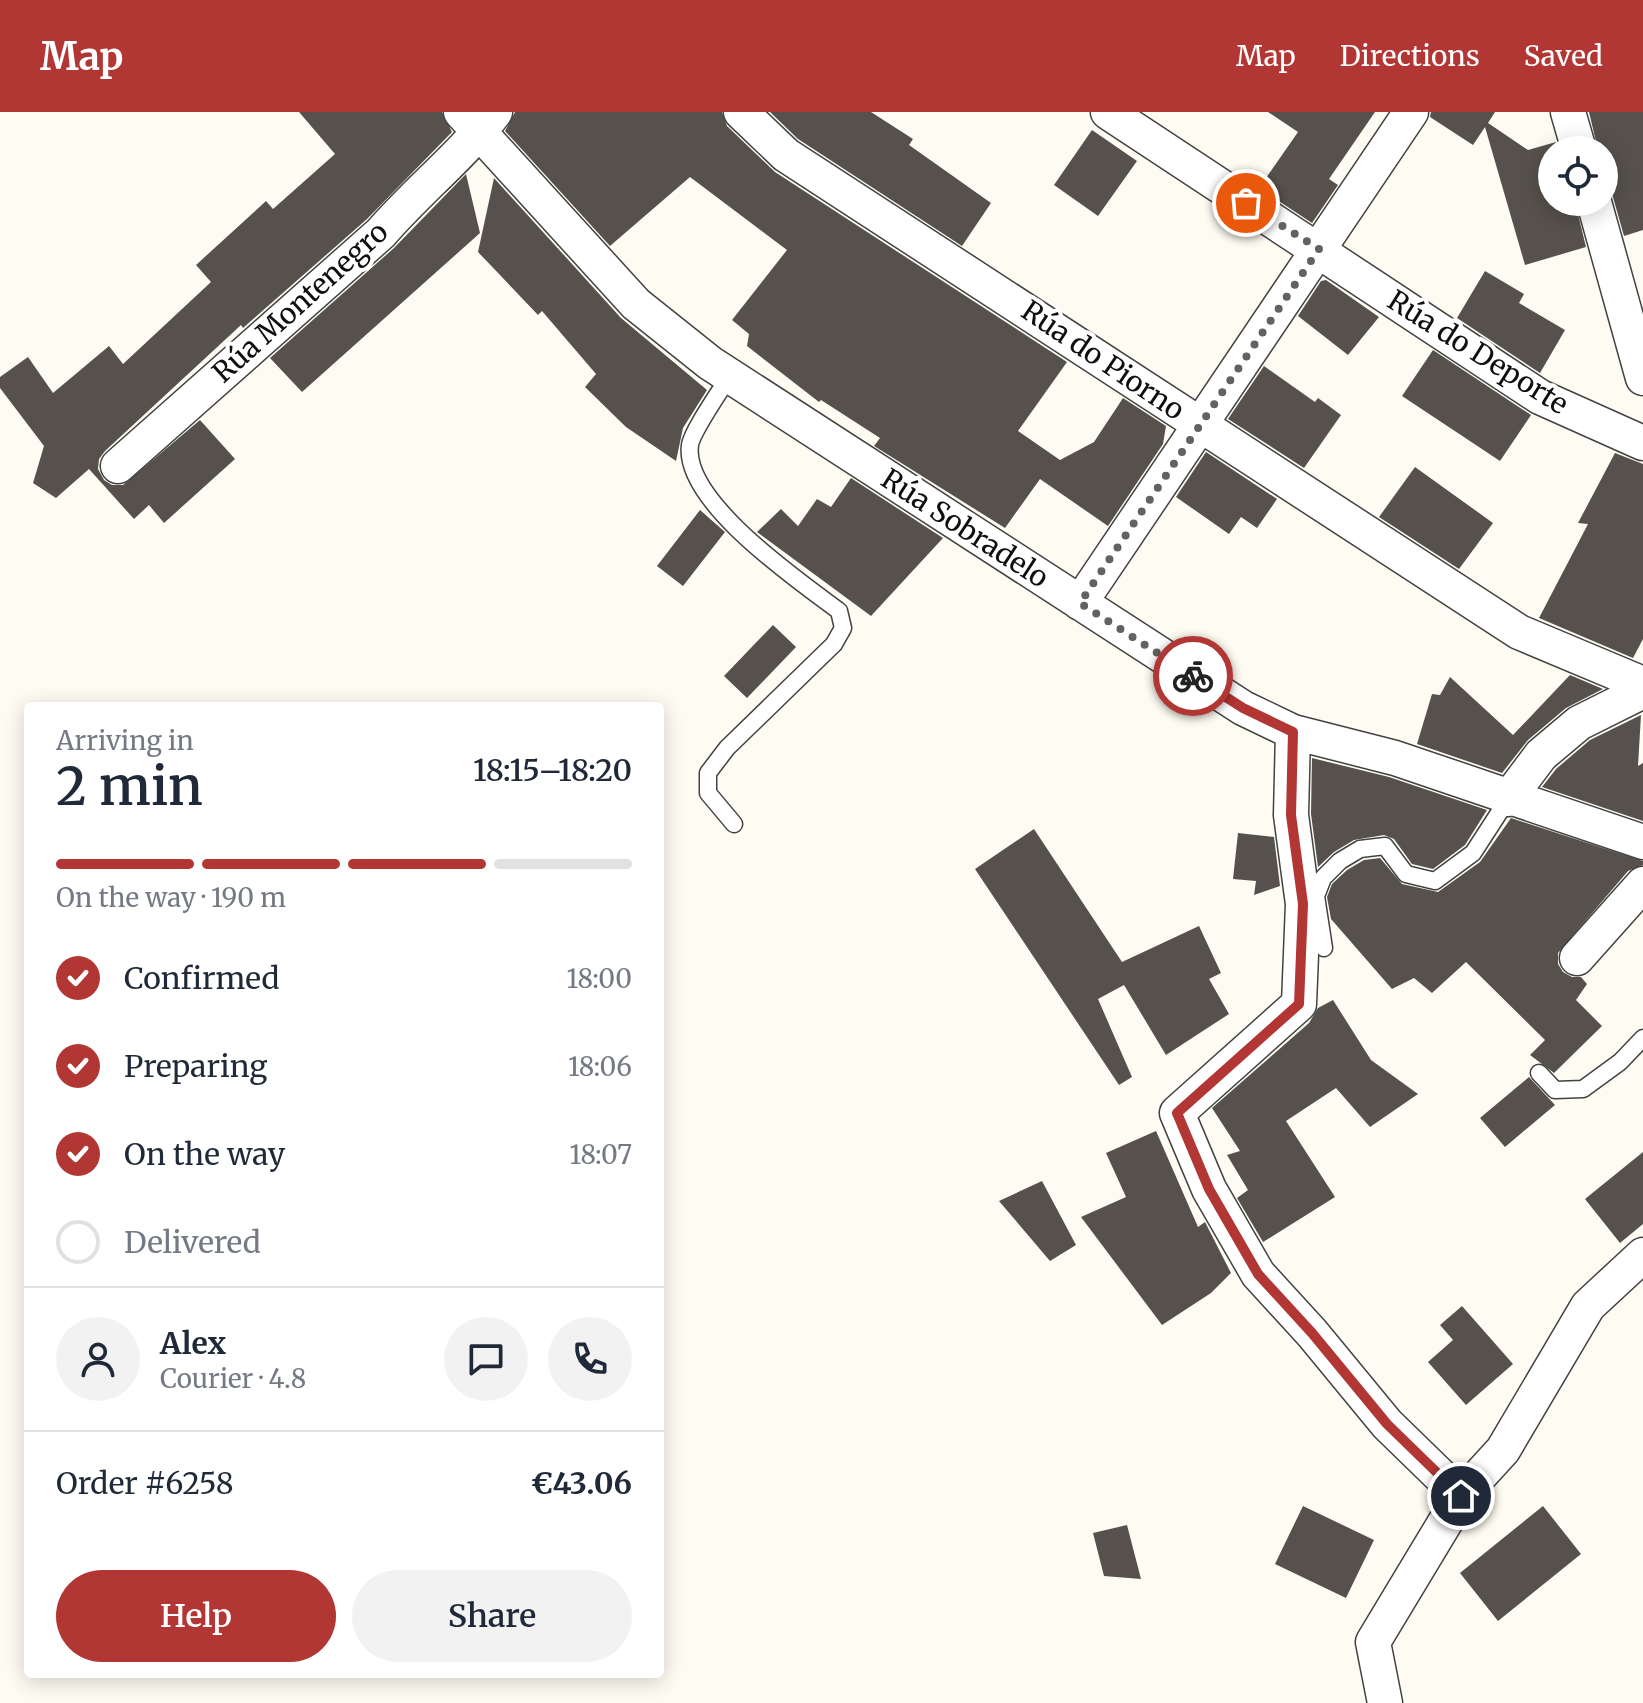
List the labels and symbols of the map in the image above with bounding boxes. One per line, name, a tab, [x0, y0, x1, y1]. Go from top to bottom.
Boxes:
pin	[1212, 169, 1280, 237]
street label: Rúa Montenegro	[205, 214, 395, 390]
street label: Rúa do Deporte	[1381, 282, 1575, 422]
street label: Rúa do Piorno	[1015, 292, 1191, 428]
street label: Rúa Sobradelo	[875, 461, 1055, 595]
courier	[1153, 636, 1233, 716]
pin	[1427, 1462, 1495, 1530]

